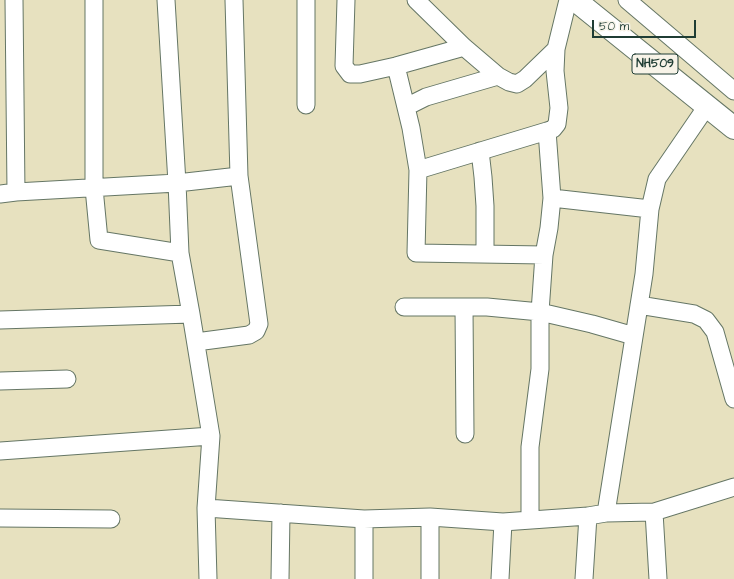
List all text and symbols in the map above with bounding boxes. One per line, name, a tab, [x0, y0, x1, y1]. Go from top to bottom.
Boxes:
scale bar	[594, 12, 698, 38]
text: 50 m	[599, 18, 629, 35]
road number: NH509	[632, 54, 678, 74]

